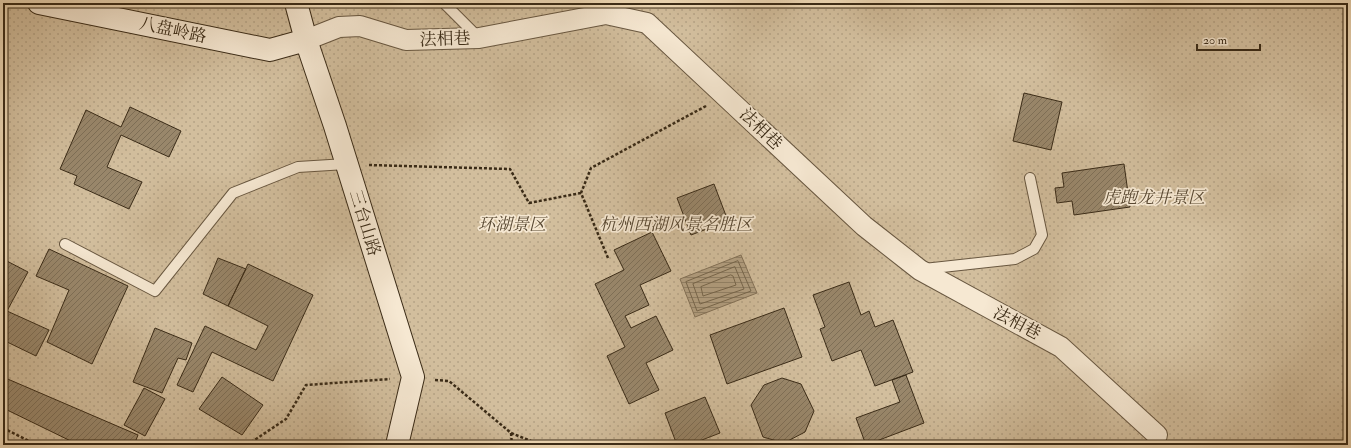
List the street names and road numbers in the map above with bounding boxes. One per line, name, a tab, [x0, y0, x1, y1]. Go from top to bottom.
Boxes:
street label: 八盘岭路	[138, 13, 208, 47]
street label: 法相巷	[419, 28, 471, 50]
street label: 法相巷	[735, 104, 787, 154]
street label: 三台山路	[345, 187, 385, 259]
street label: 法相巷	[990, 302, 1044, 344]

